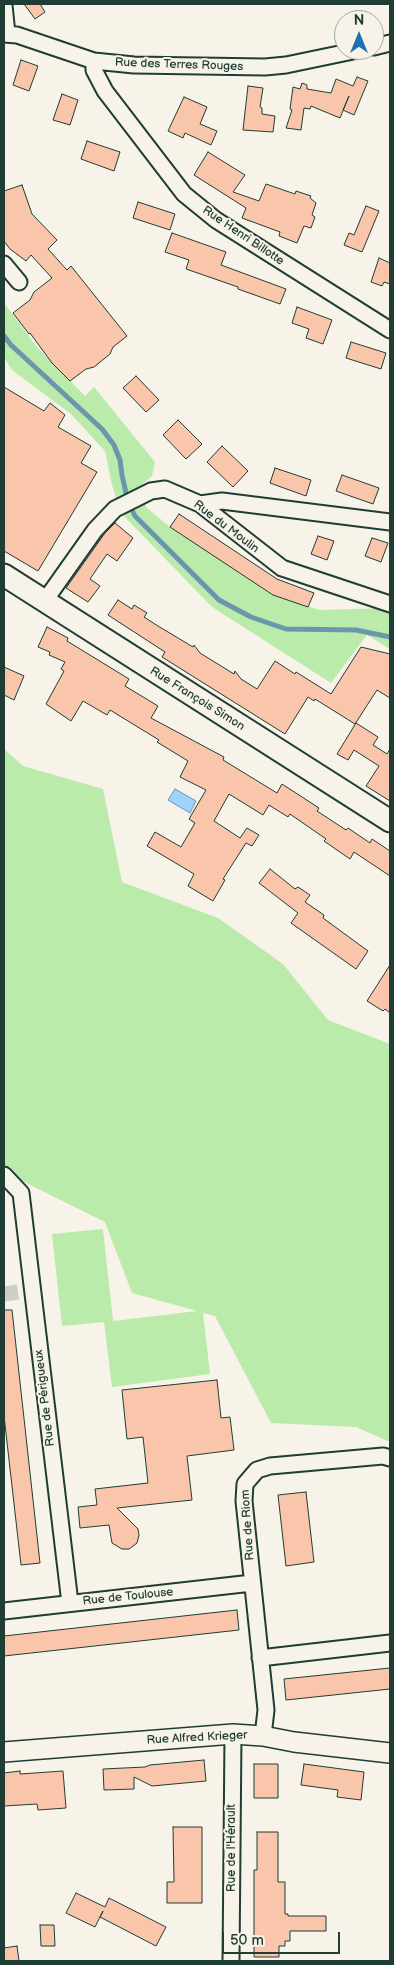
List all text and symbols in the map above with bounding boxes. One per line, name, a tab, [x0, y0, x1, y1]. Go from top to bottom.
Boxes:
north arrow	[334, 10, 384, 60]
text: N	[354, 12, 364, 29]
street label: Rue des Terres Rouges	[115, 56, 243, 74]
street label: Rue Henri Billotte	[199, 203, 287, 269]
street label: Rue du Moulin	[190, 498, 262, 556]
street label: Rue François Simon	[147, 664, 247, 734]
street label: Rue de Périgueux	[32, 1349, 58, 1447]
street label: Rue de Riom	[238, 1489, 258, 1561]
street label: Rue de Toulouse	[82, 1585, 174, 1609]
street label: Rue Alfred Krieger	[146, 1728, 248, 1748]
street label: Rue de l'Hérault	[225, 1804, 239, 1892]
scale bar	[224, 1922, 342, 1954]
text: 50 m	[230, 1931, 264, 1950]

